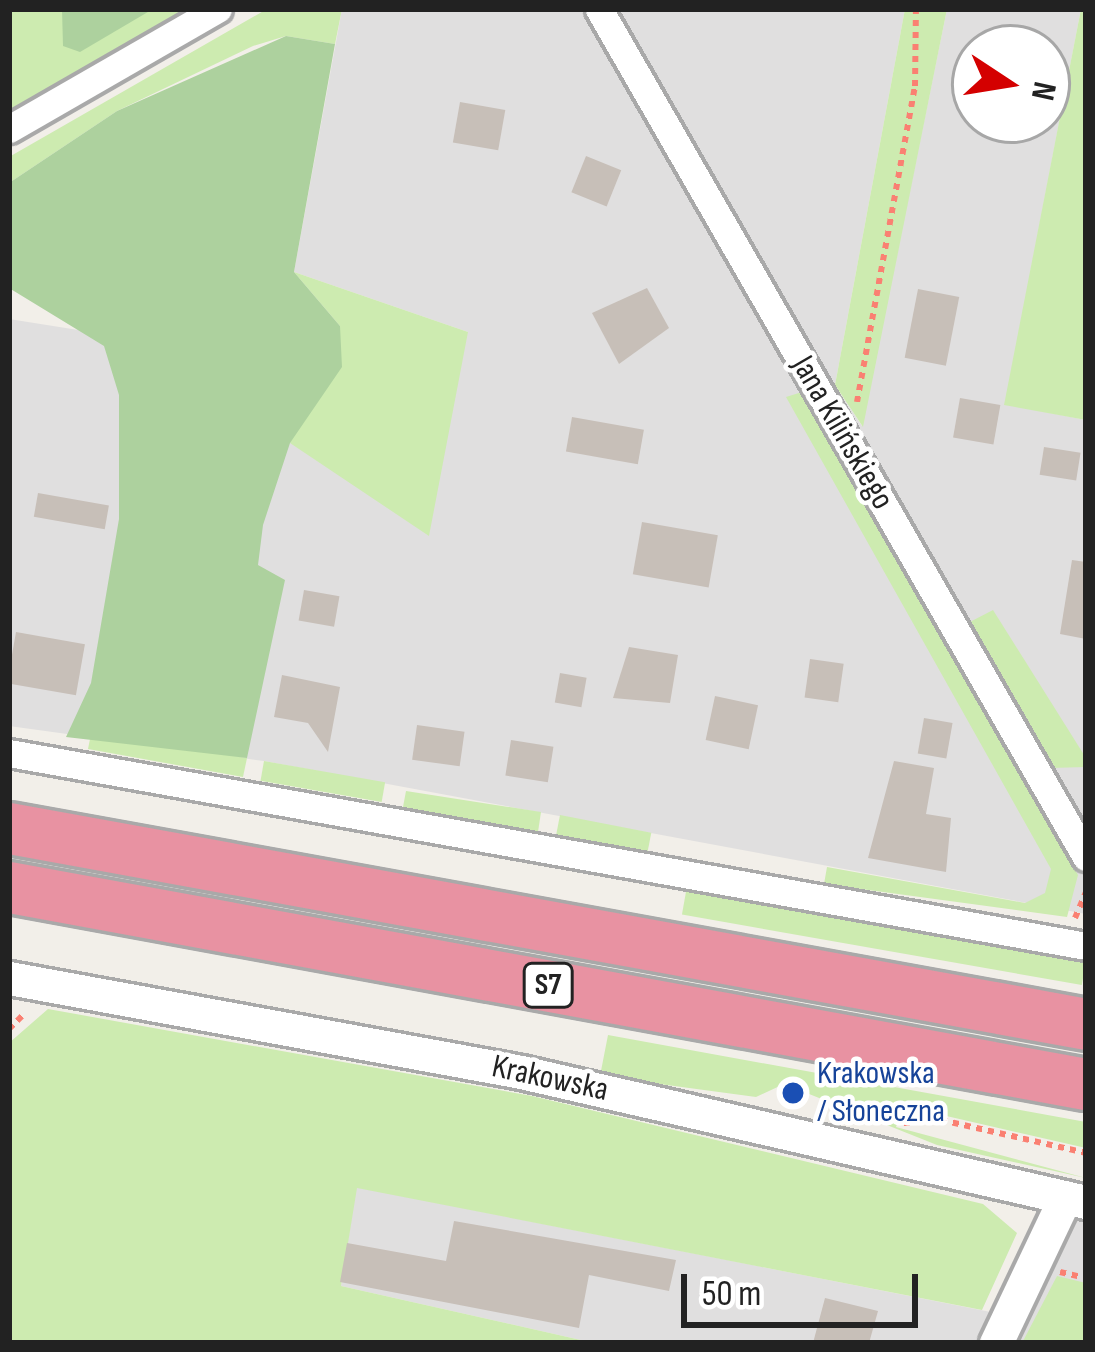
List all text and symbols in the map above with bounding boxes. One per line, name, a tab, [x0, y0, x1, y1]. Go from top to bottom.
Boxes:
north arrow	[951, 24, 1071, 144]
text: N	[1022, 78, 1065, 104]
street label: Jana Kilińskiego	[782, 349, 902, 517]
road number: S7	[521, 961, 575, 1009]
street label: Krakowska	[488, 1047, 612, 1111]
place label: Krakowska / Słoneczna	[817, 1054, 945, 1132]
marker: Krakowska / Słoneczna	[780, 1080, 806, 1106]
scale bar	[687, 1250, 924, 1324]
text: 50 m	[702, 1273, 761, 1316]

